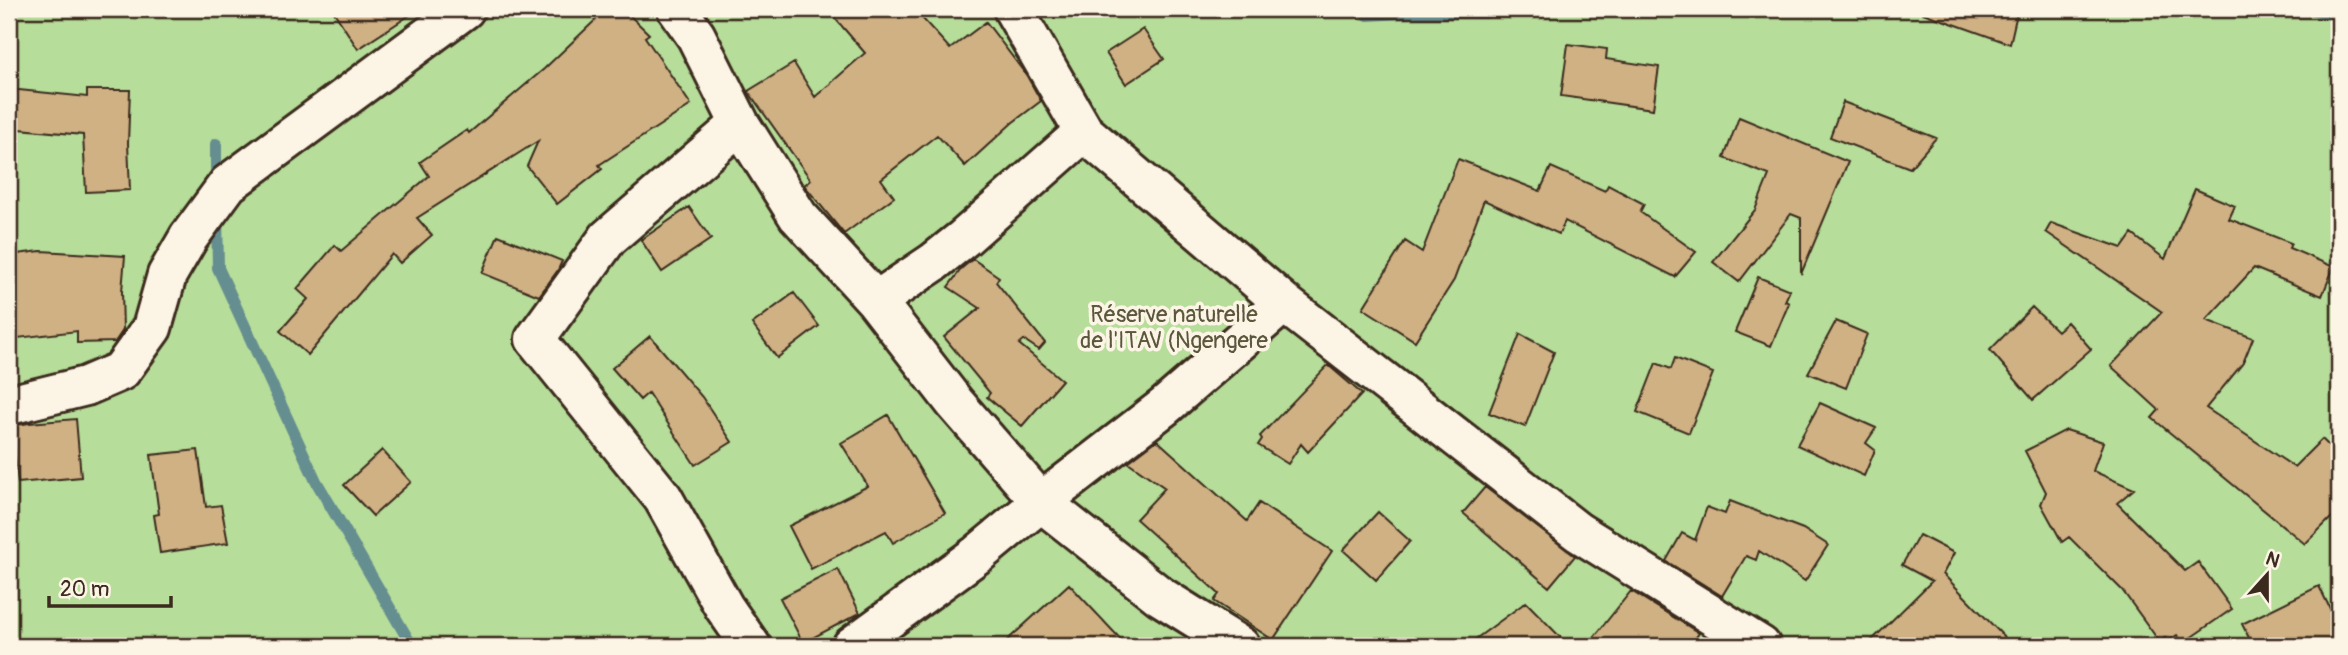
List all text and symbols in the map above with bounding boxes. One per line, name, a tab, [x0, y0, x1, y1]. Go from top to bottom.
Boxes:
park label: Réserve naturelle de l'ITAV (Ngengere	[1080, 300, 1269, 355]
north arrow	[2232, 540, 2302, 610]
text: N	[2262, 547, 2283, 574]
scale bar	[49, 564, 172, 608]
text: 20 m	[60, 576, 109, 603]

